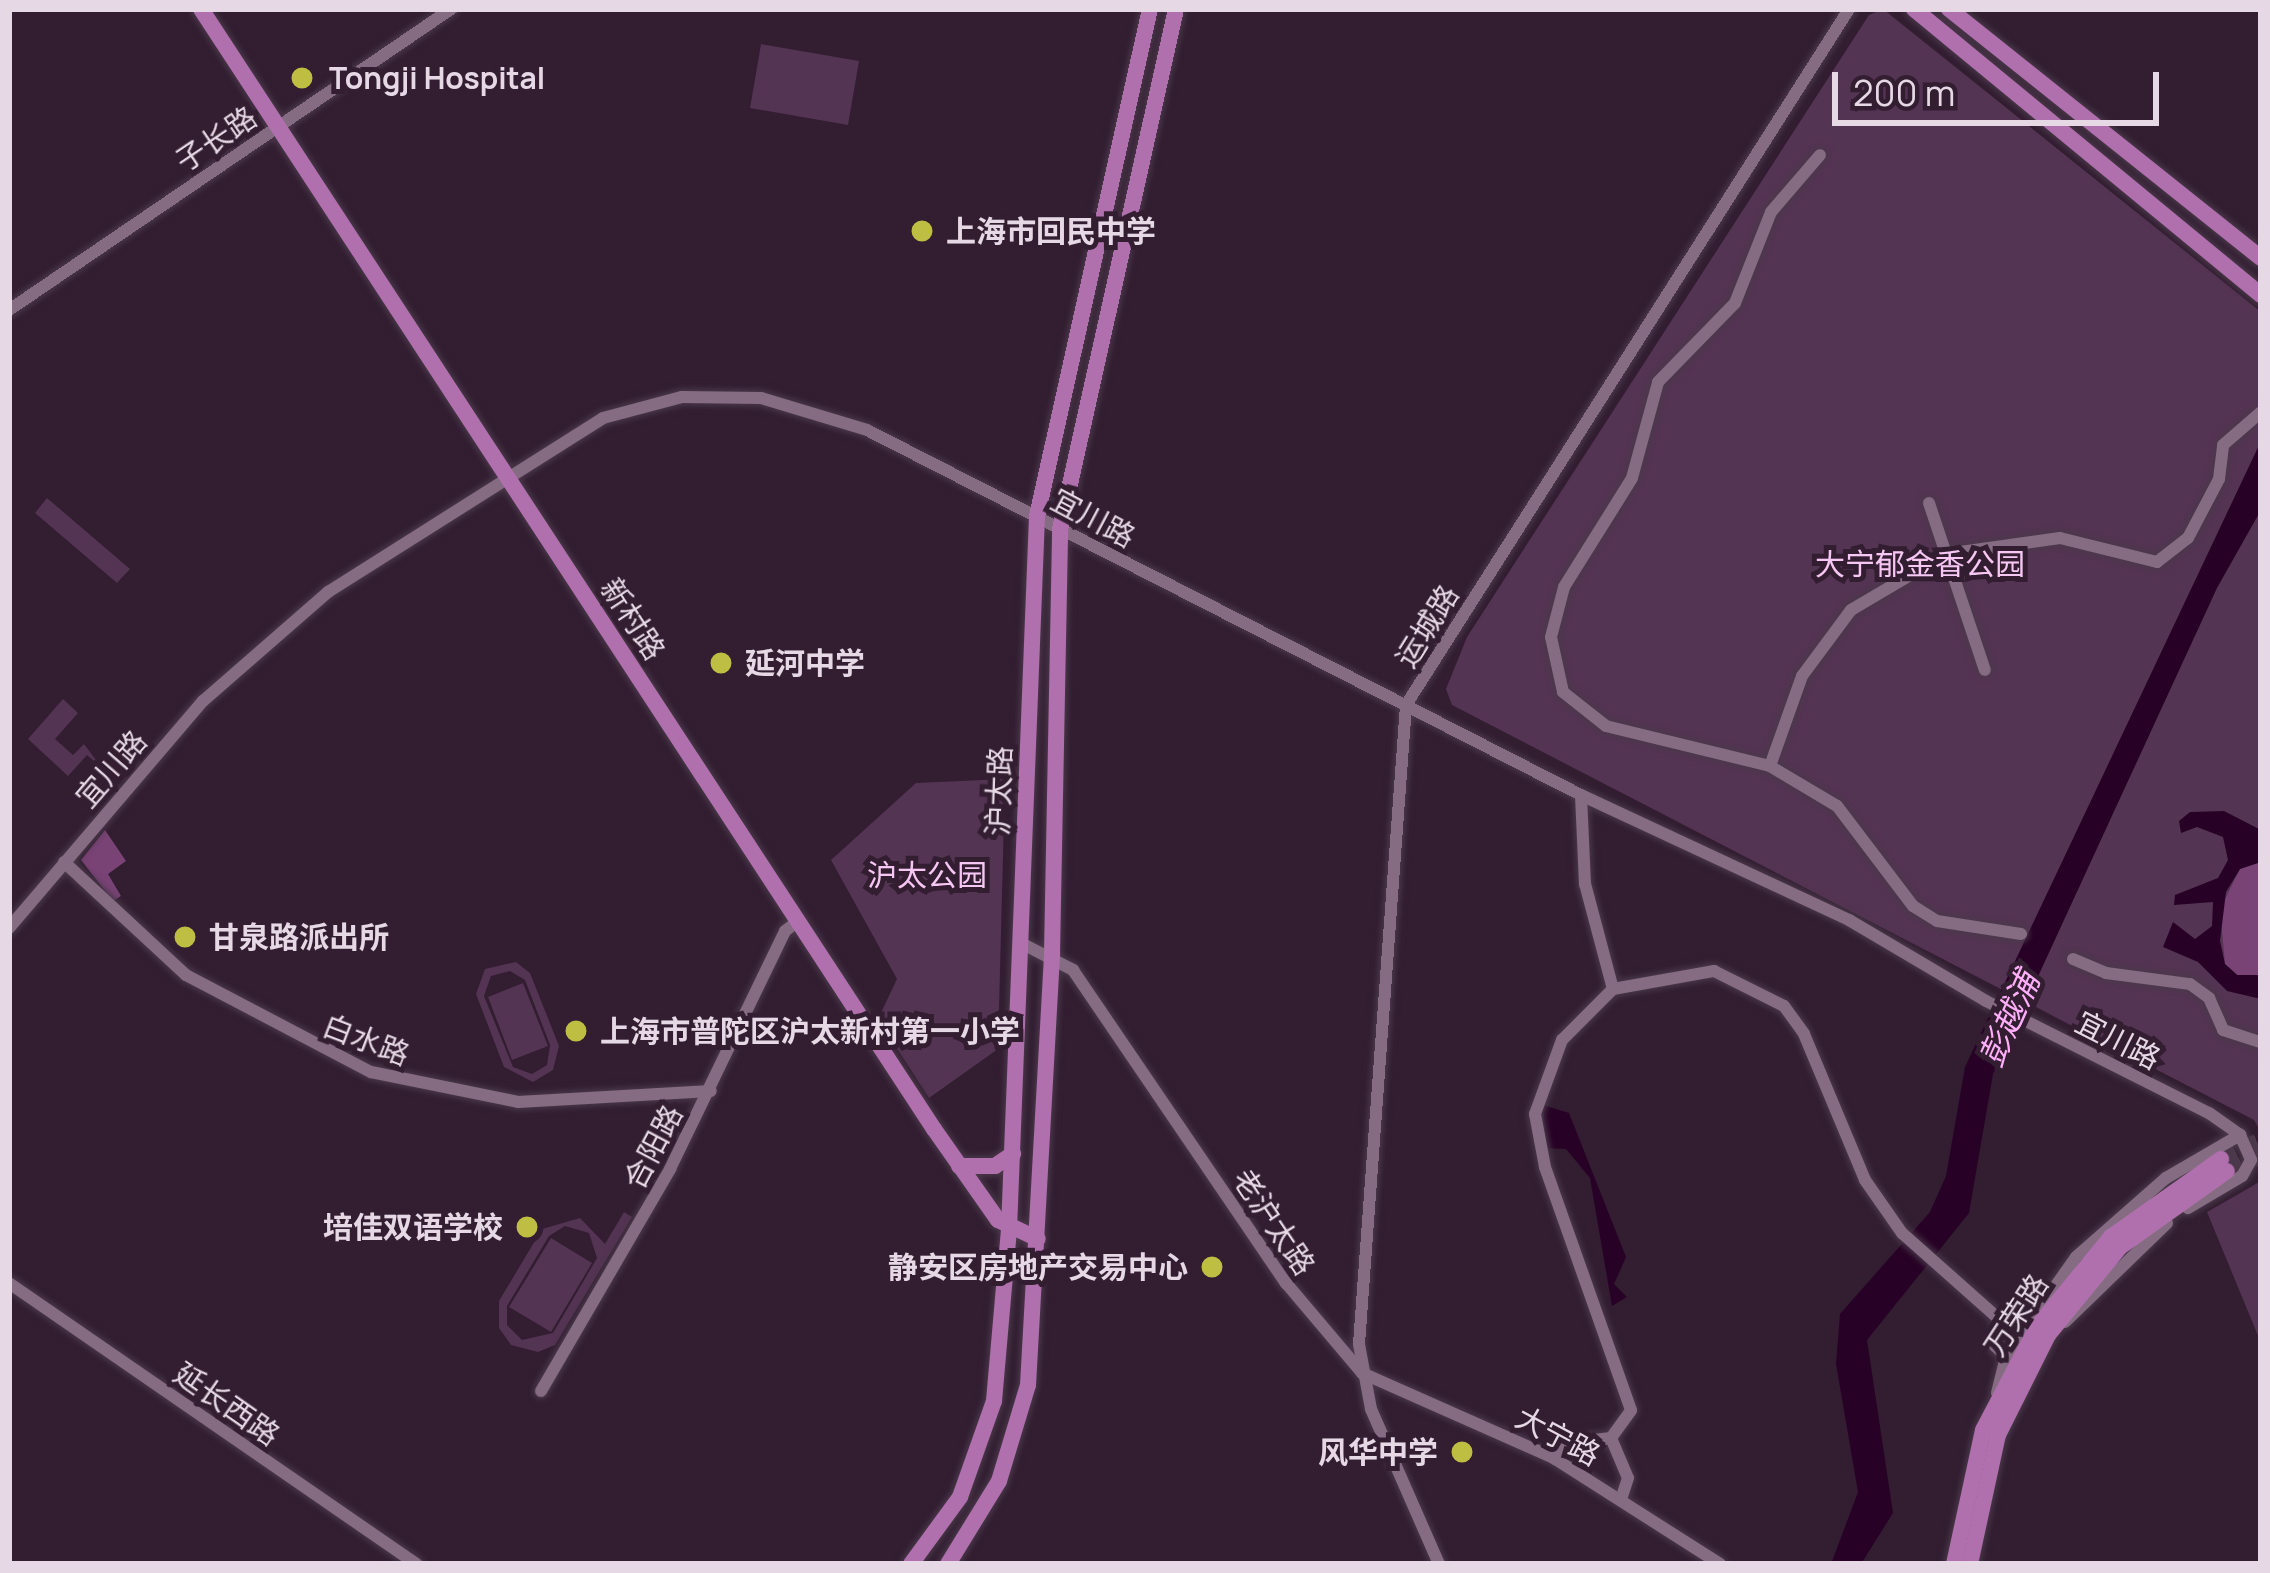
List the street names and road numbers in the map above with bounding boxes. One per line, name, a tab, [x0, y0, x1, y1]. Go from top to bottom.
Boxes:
street label: 子长路	[169, 99, 263, 179]
street label: 宜川路	[1045, 481, 1141, 555]
street label: 新村路	[593, 571, 673, 667]
street label: 运城路	[1388, 578, 1466, 674]
street label: 宜川路	[68, 723, 154, 815]
street label: 沪太路	[979, 745, 1019, 837]
street label: 宜川路	[2070, 1004, 2166, 1076]
street label: 白水路	[318, 1007, 414, 1073]
street label: 合阳路	[616, 1099, 690, 1195]
street label: 老沪太路	[1226, 1162, 1322, 1282]
street label: 万荣路	[1976, 1267, 2056, 1363]
street label: 延长西路	[168, 1355, 286, 1453]
street label: 大宁路	[1510, 1399, 1606, 1473]

